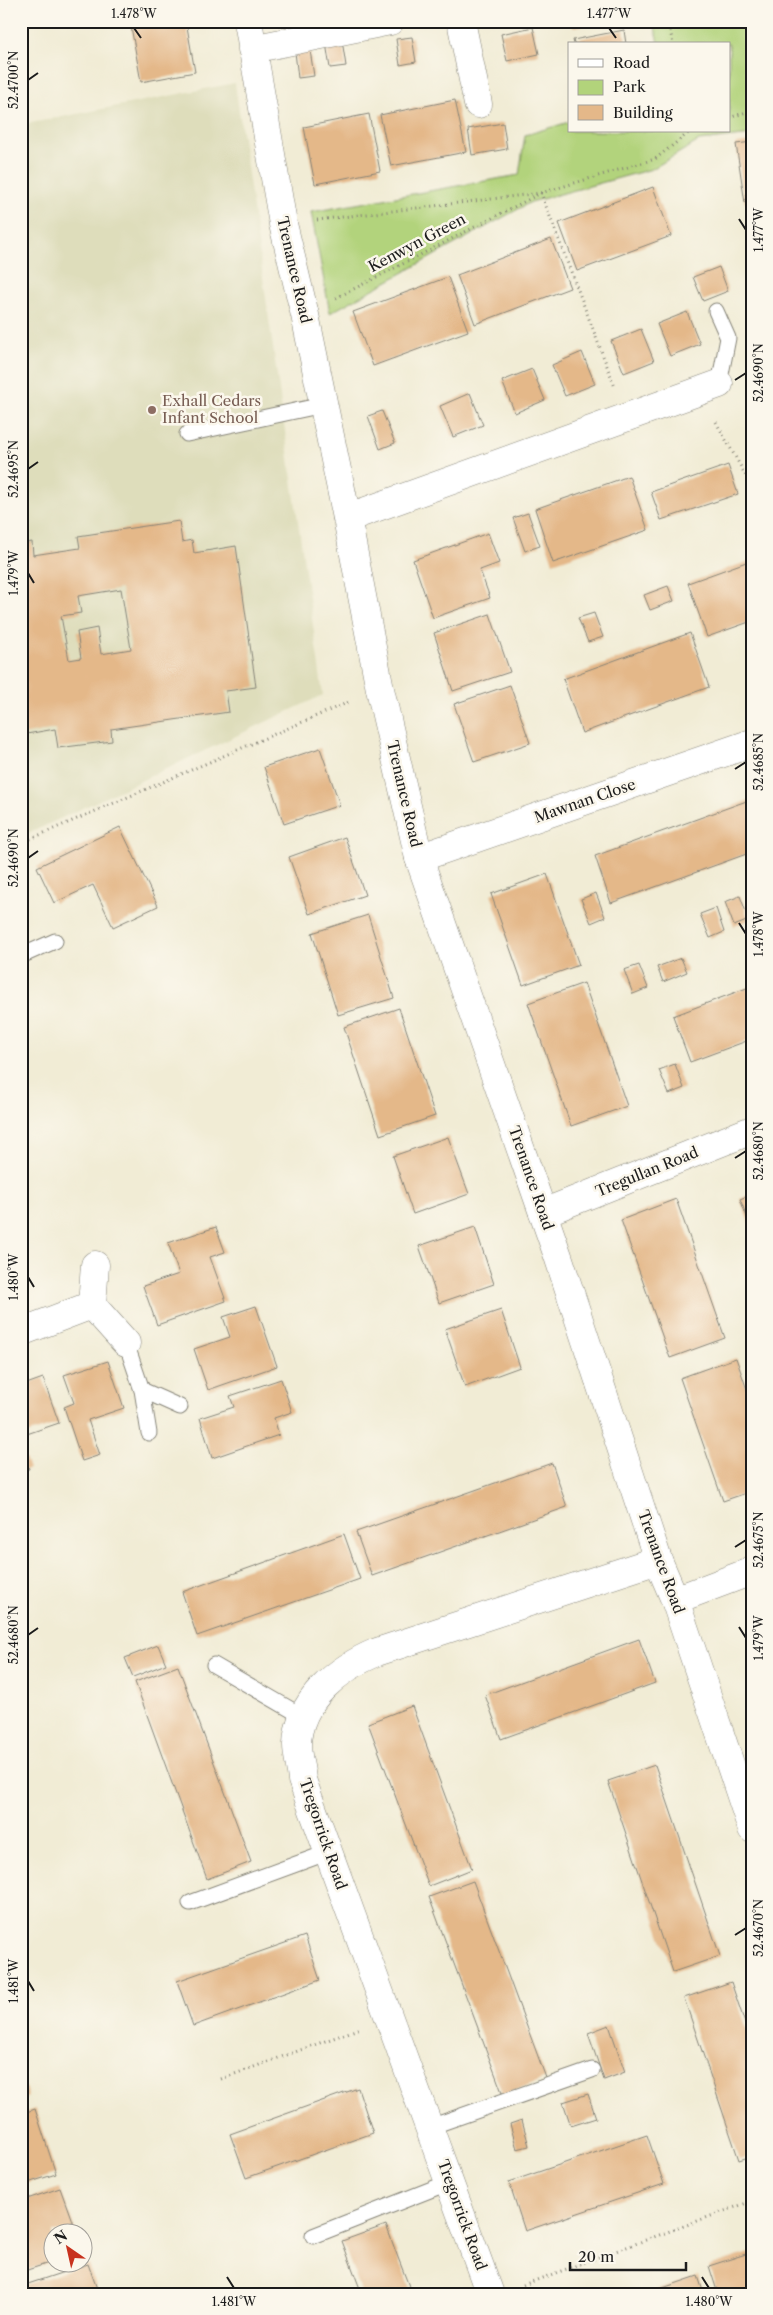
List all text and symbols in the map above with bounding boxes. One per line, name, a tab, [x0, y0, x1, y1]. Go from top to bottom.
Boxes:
text: 1.478°W	[111, 6, 157, 21]
text: 1.477°W	[587, 6, 632, 21]
legend	[568, 42, 730, 132]
text: 52.4700°N	[6, 51, 21, 109]
text: Road	[613, 53, 650, 72]
text: Park	[613, 77, 647, 96]
text: Building	[613, 103, 673, 122]
text: 1.477°W	[751, 207, 766, 252]
street label: Kenwyn Green	[365, 209, 469, 276]
street label: Trenance Road	[273, 215, 316, 325]
text: 52.4690°N	[751, 343, 766, 403]
place label: Exhall Cedars Infant School	[162, 391, 261, 427]
marker: Exhall Cedars Infant School	[146, 404, 158, 416]
text: 52.4695°N	[6, 440, 21, 498]
text: 1.479°W	[6, 550, 21, 596]
text: 52.4685°N	[751, 733, 766, 791]
street label: Trenance Road	[383, 739, 426, 849]
street label: Mawnan Close	[532, 774, 638, 827]
text: 52.4690°N	[6, 828, 21, 888]
text: 1.478°W	[751, 911, 766, 957]
text: 52.4680°N	[751, 1121, 766, 1181]
street label: Trenance Road	[505, 1123, 558, 1232]
street label: Tregullan Road	[593, 1142, 701, 1201]
text: 1.480°W	[6, 1253, 21, 1300]
street label: Trenance Road	[634, 1507, 689, 1616]
text: 52.4675°N	[751, 1512, 766, 1568]
text: 52.4680°N	[6, 1605, 21, 1665]
text: 1.479°W	[751, 1615, 766, 1661]
street label: Tregorrick Road	[296, 1776, 351, 1892]
text: 52.4670°N	[751, 1899, 766, 1957]
text: 1.481°W	[6, 1958, 21, 2003]
street label: Tregorrick Road	[434, 2157, 491, 2273]
north arrow	[42, 2222, 92, 2272]
text: N	[51, 2226, 71, 2248]
scale bar	[570, 2240, 687, 2272]
text: 20 m	[578, 2247, 614, 2266]
text: 1.481°W	[212, 2294, 257, 2309]
text: 1.480°W	[686, 2294, 733, 2309]

